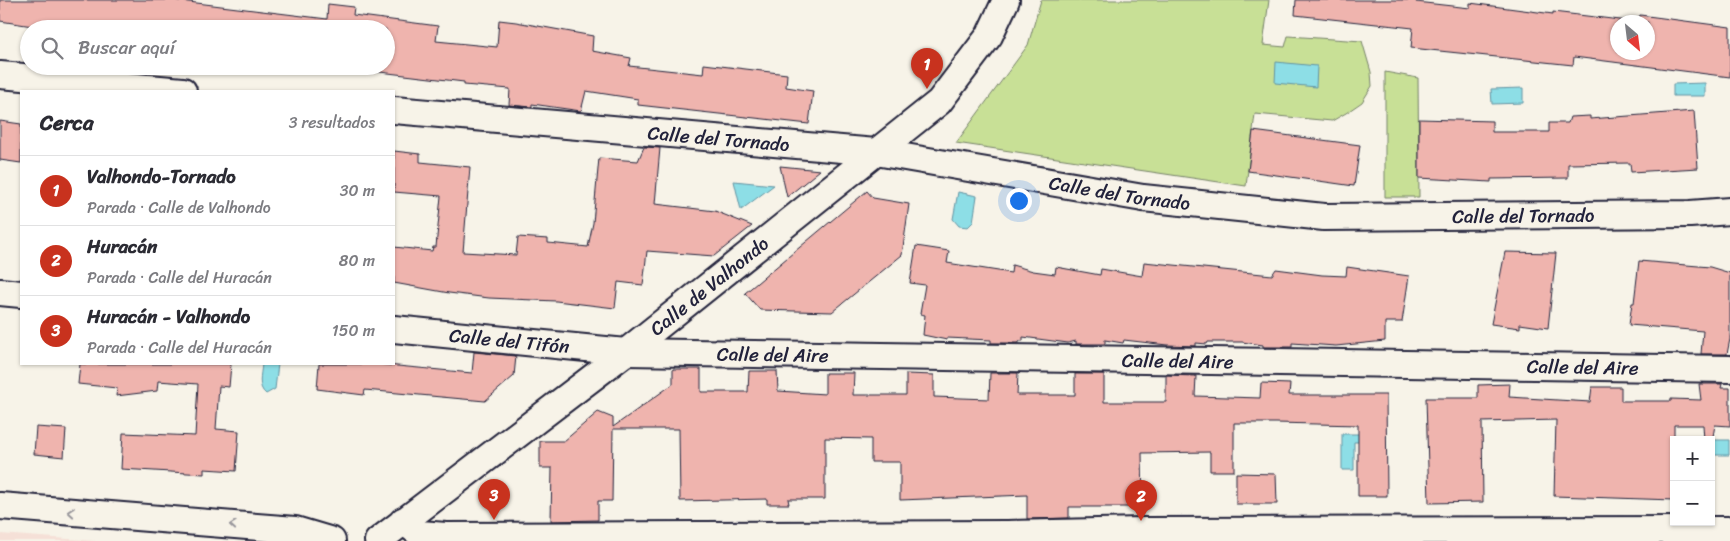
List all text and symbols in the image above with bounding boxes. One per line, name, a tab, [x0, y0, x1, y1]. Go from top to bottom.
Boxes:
north arrow	[1610, 15, 1655, 60]
search box	[20, 20, 395, 75]
text: Buscar aquí	[78, 31, 175, 64]
icon: search	[38, 34, 66, 62]
pin: 1	[911, 48, 943, 89]
text: Cerca	[40, 104, 94, 142]
text: 3 resultados	[289, 108, 375, 137]
street label: Calle del Tornado	[646, 116, 791, 161]
text: Valhondo-Tornado	[87, 160, 236, 193]
street label: Calle del Tornado	[1047, 166, 1192, 220]
text: 1	[53, 176, 59, 205]
text: 30 m	[340, 176, 375, 205]
your location	[1006, 188, 1032, 214]
text: Parada · Calle de Valhondo	[87, 193, 271, 222]
street label: Calle del Tornado	[1452, 199, 1594, 233]
street label: Calle de Valhondo	[642, 228, 776, 344]
text: Huracán	[87, 230, 157, 263]
text: 2	[51, 246, 61, 275]
text: 80 m	[339, 246, 375, 275]
text: Parada · Calle del Huracán	[87, 263, 272, 292]
text: Huracán - Valhondo	[87, 300, 250, 333]
text: 3	[52, 316, 60, 345]
text: 150 m	[332, 316, 375, 345]
street label: Calle del Tifón	[448, 319, 571, 363]
text: Parada · Calle del Huracán	[87, 333, 272, 362]
street label: Calle del Aire	[717, 337, 829, 372]
street label: Calle del Aire	[1122, 344, 1234, 378]
street label: Calle del Aire	[1527, 350, 1639, 385]
map controls	[1670, 436, 1715, 526]
button: +	[1670, 436, 1715, 481]
pin: 3	[478, 479, 510, 520]
pin: 2	[1125, 480, 1157, 521]
button: −	[1670, 481, 1715, 526]
one-way arrow	[67, 506, 75, 517]
one-way arrow	[229, 519, 237, 530]

